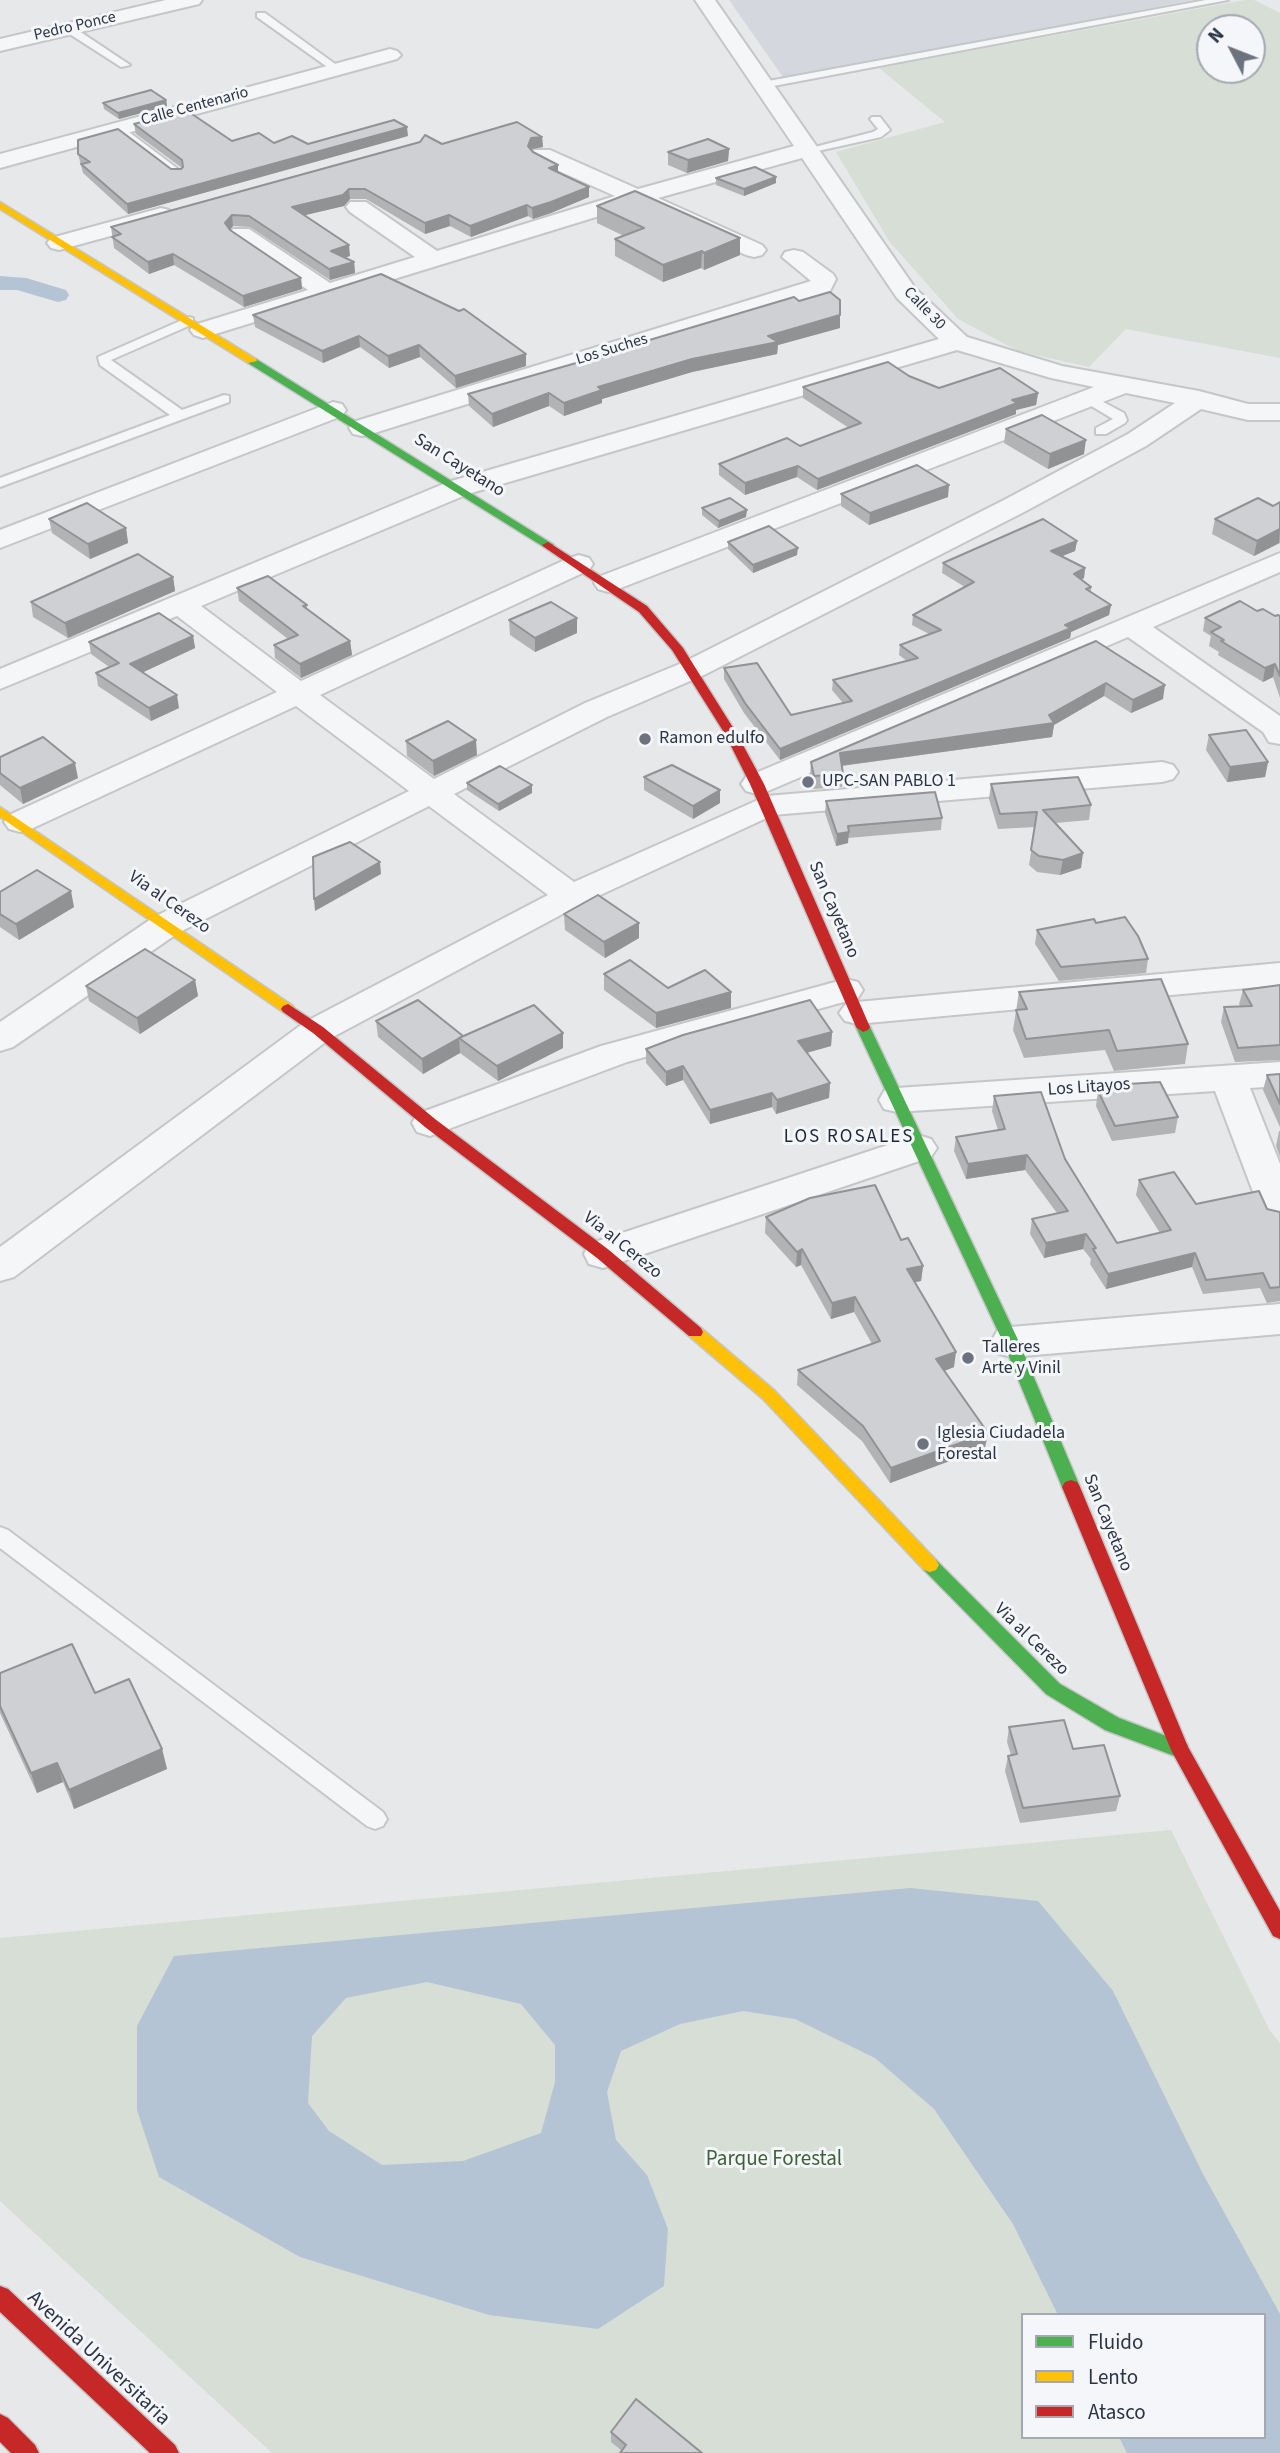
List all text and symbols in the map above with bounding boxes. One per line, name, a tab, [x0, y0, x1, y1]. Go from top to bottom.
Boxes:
street label: Pedro Ponce	[32, 8, 118, 46]
north arrow	[1196, 14, 1266, 84]
text: N	[1202, 22, 1231, 50]
street label: Calle Centenario	[139, 83, 251, 131]
street label: Calle 30	[899, 283, 949, 335]
street label: Los Suches	[574, 330, 650, 370]
street label: San Cayetano	[410, 430, 508, 502]
place label: Ramon edulfo	[659, 728, 765, 750]
marker: Ramon edulfo	[637, 731, 653, 747]
place label: UPC-SAN PABLO 1	[822, 771, 956, 793]
marker: UPC-SAN PABLO 1	[800, 774, 816, 790]
street label: San Cayetano	[803, 858, 863, 962]
street label: Via al Cerezo	[124, 867, 214, 939]
street label: Los Litayos	[1047, 1074, 1131, 1102]
district label: LOS ROSALES	[785, 1127, 913, 1149]
street label: Via al Cerezo	[578, 1208, 666, 1284]
place label: Talleres Arte y Vinil	[982, 1337, 1061, 1380]
marker: Talleres Arte y Vinil	[960, 1350, 976, 1366]
place label: Iglesia Ciudadela Forestal	[937, 1423, 1065, 1466]
marker: Iglesia Ciudadela Forestal	[915, 1436, 931, 1452]
street label: San Cayetano	[1078, 1471, 1136, 1575]
street label: Via al Cerezo	[989, 1599, 1073, 1681]
park label: Parque Forestal	[706, 2147, 842, 2173]
street label: Avenida Universitaria	[21, 2286, 175, 2432]
legend	[1021, 2313, 1266, 2439]
text: Fluido	[1088, 2327, 1143, 2357]
text: Lento	[1088, 2362, 1138, 2392]
text: Atasco	[1088, 2397, 1146, 2427]

